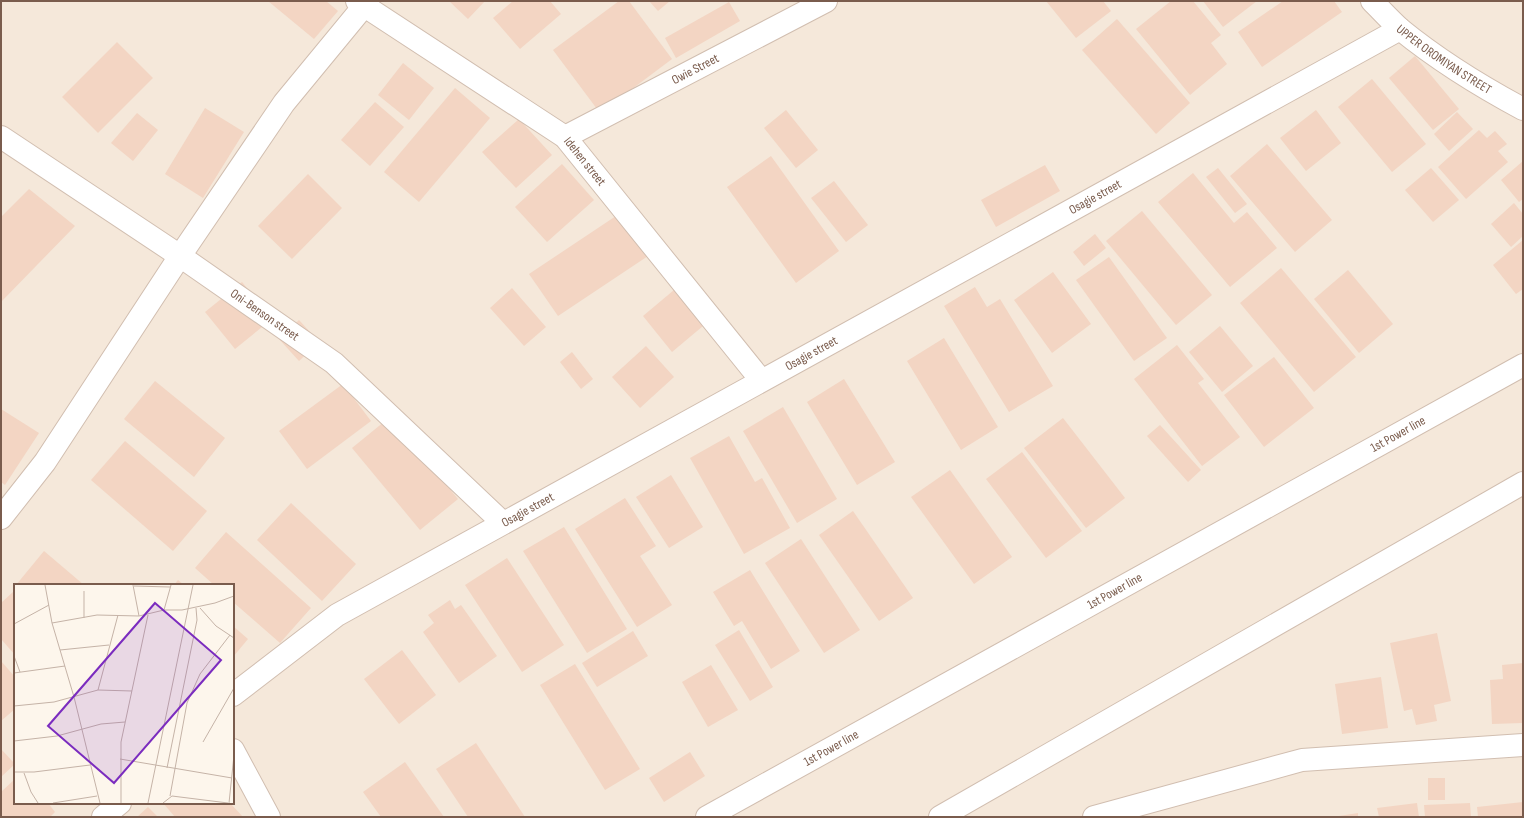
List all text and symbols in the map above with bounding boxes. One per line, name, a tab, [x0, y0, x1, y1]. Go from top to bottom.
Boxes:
street label: UPPER OROMIYAN STREET	[1393, 21, 1494, 98]
street label: Owie Street	[669, 50, 722, 88]
street label: Idehen street	[560, 134, 609, 189]
street label: Osagie street	[1066, 176, 1124, 218]
street label: Oni-Benson street	[227, 285, 302, 344]
street label: Osagie street	[782, 333, 841, 374]
street label: 1st Power line	[1368, 413, 1428, 456]
street label: Osagie street	[499, 489, 557, 531]
street label: 1st Power line	[1084, 570, 1145, 613]
inset map	[14, 584, 234, 804]
street label: 1st Power line	[801, 727, 861, 770]

